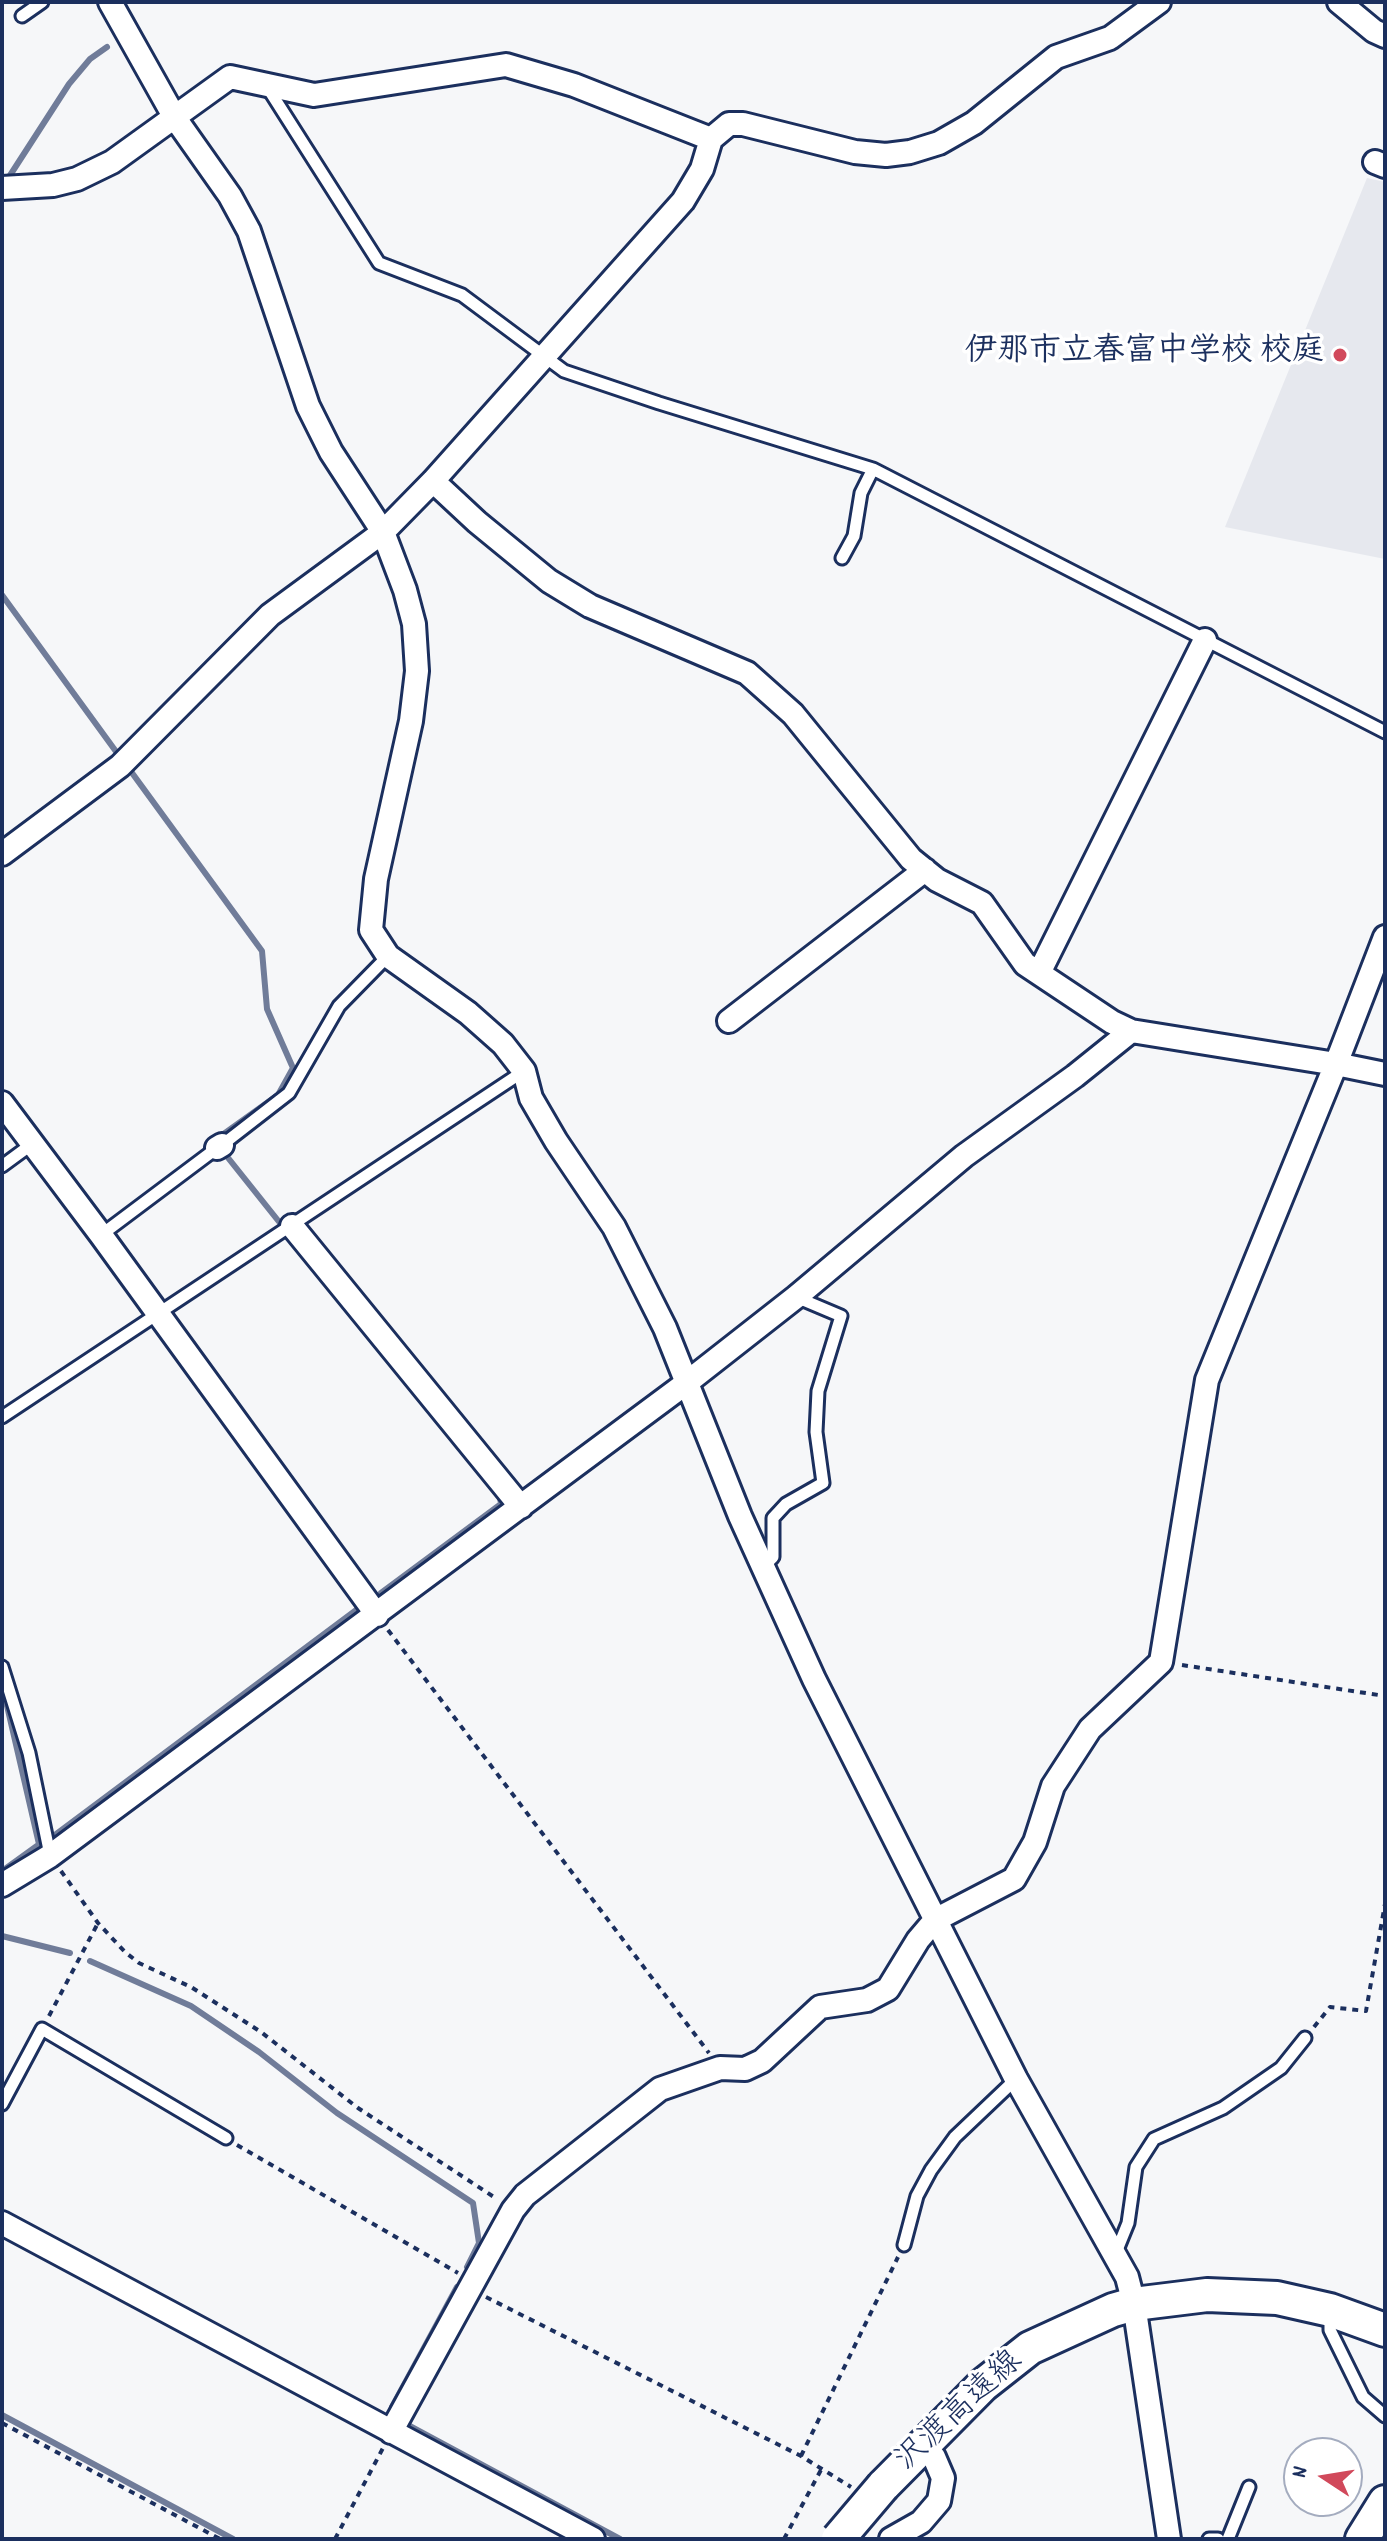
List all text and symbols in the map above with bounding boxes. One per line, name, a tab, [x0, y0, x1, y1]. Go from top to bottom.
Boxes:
place label: 伊那市立春富中学校 校庭	[965, 336, 1324, 374]
marker: 伊那市立春富中学校 校庭	[1331, 346, 1349, 364]
street label: 沢渡高遠線	[889, 2344, 1033, 2482]
north arrow	[1283, 2437, 1363, 2517]
text: N	[1285, 2464, 1317, 2481]

